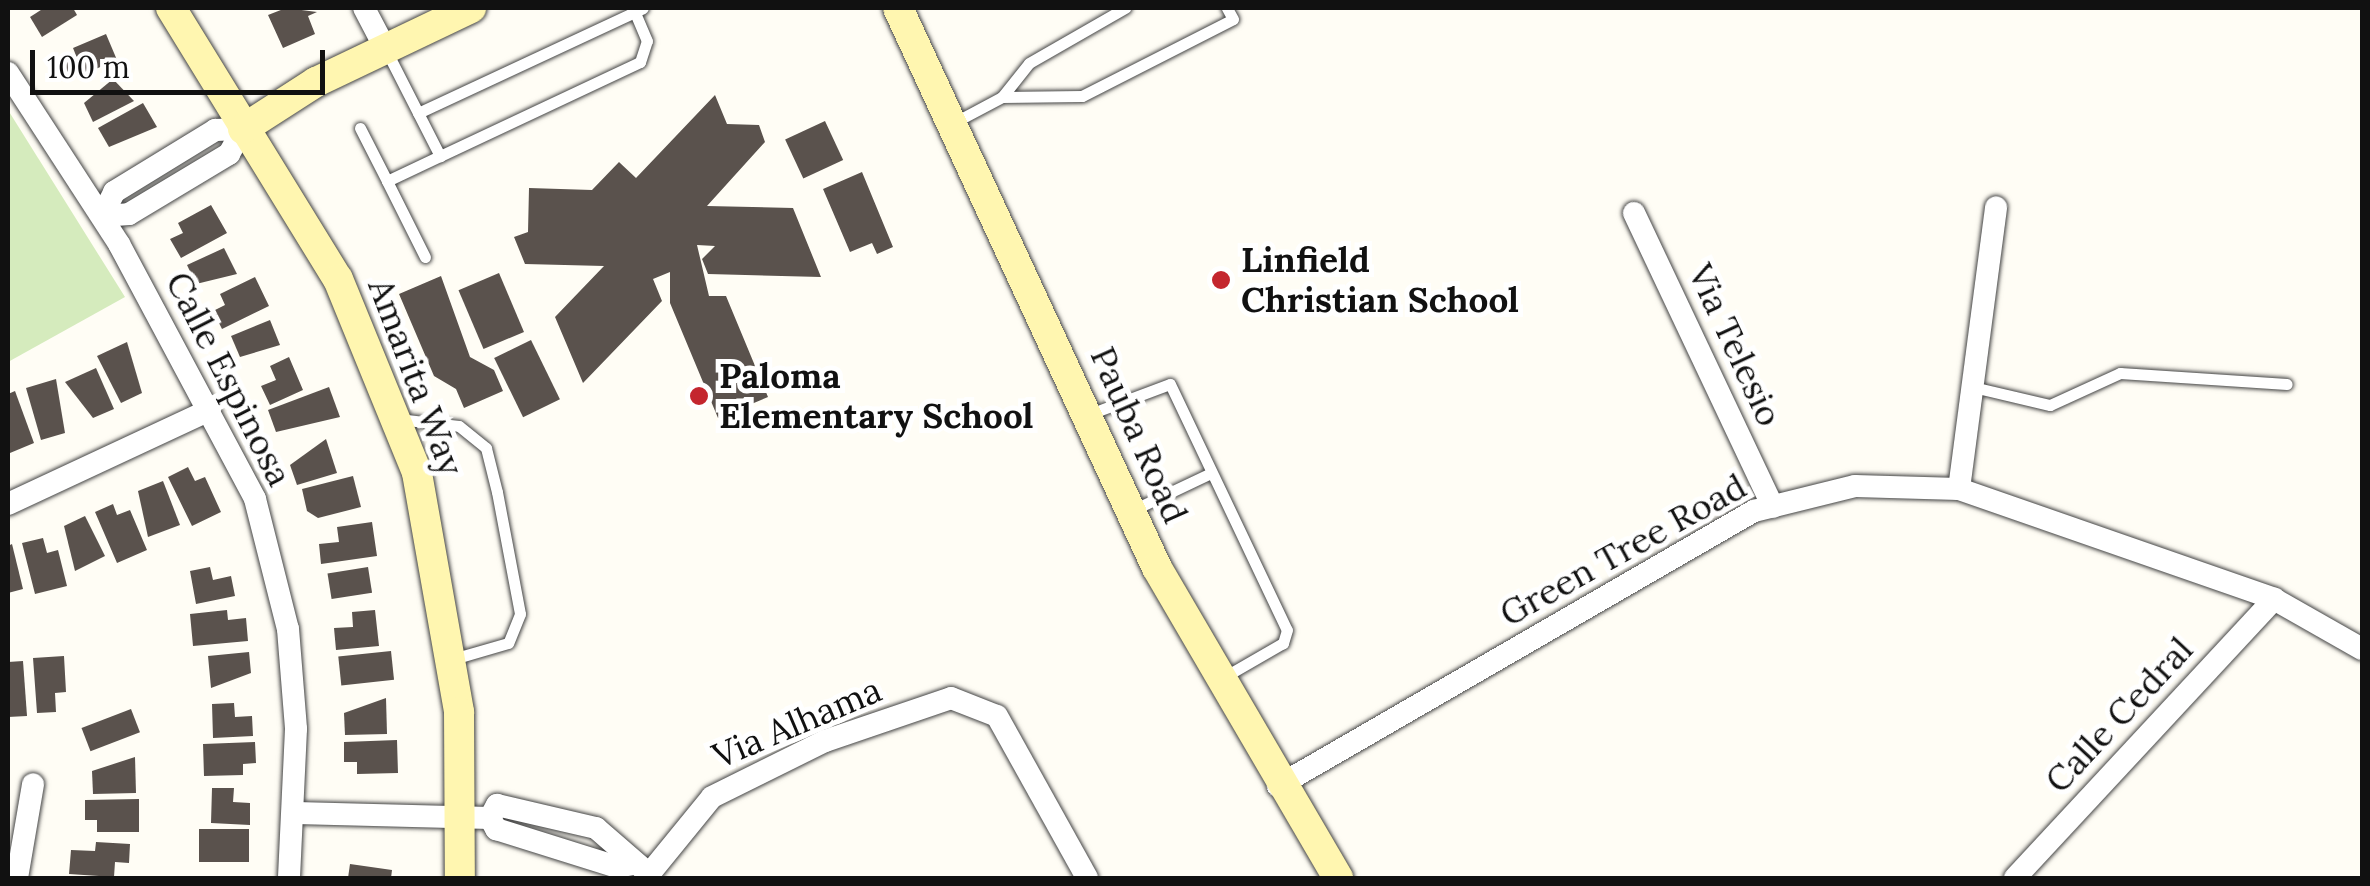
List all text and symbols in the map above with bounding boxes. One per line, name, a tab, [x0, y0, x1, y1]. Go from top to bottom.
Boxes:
scale bar	[35, 30, 330, 92]
text: 100 m	[47, 48, 130, 86]
place label: Linfield Christian School	[1241, 239, 1519, 321]
street label: Via Telesio	[1679, 257, 1791, 433]
street label: Calle Espinosa	[157, 265, 301, 493]
marker: Linfield Christian School	[1210, 269, 1232, 291]
street label: Amarita Way	[359, 273, 473, 481]
street label: Pauba Road	[1081, 340, 1197, 530]
place label: Paloma Elementary School	[719, 355, 1033, 437]
marker: Paloma Elementary School	[688, 385, 710, 407]
street label: Green Tree Road	[1493, 465, 1753, 635]
street label: Calle Cedral	[2037, 629, 2201, 801]
street label: Via Alhama	[706, 669, 888, 777]

